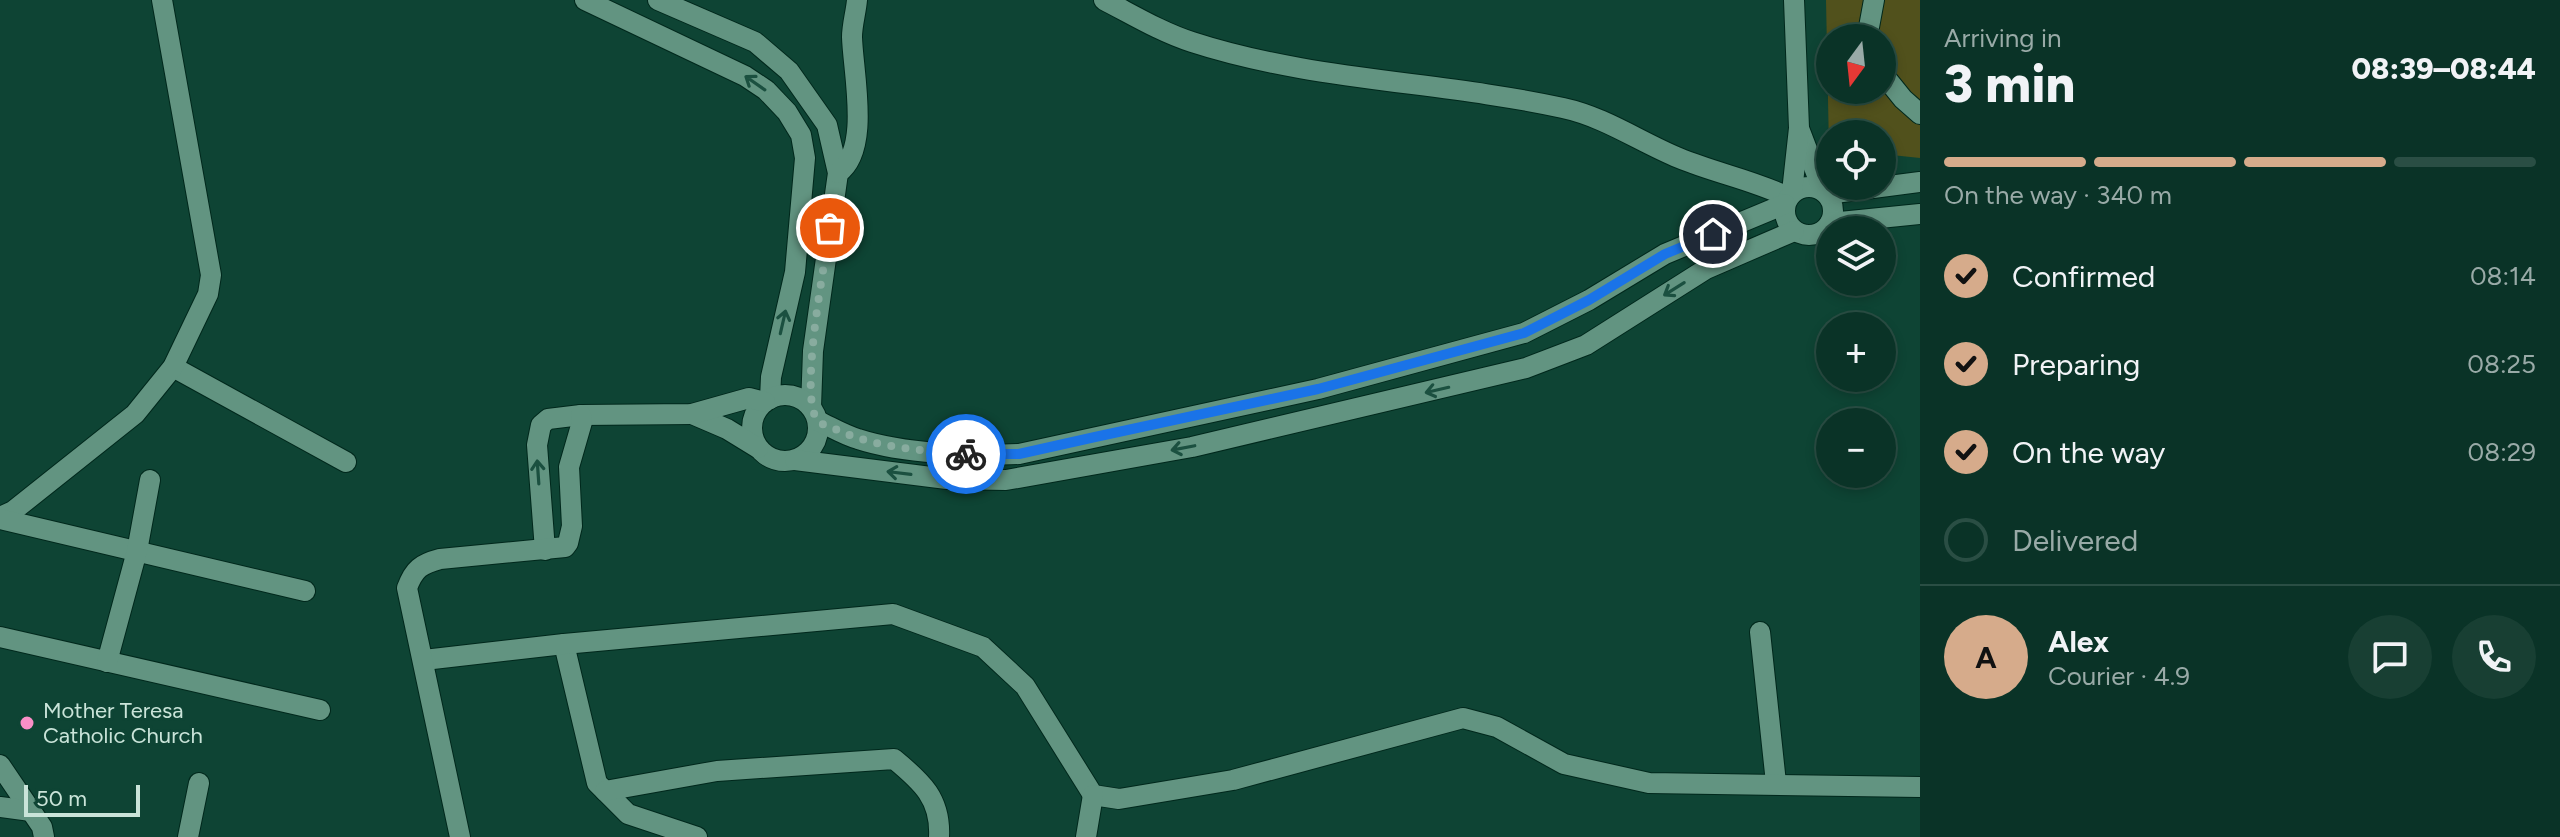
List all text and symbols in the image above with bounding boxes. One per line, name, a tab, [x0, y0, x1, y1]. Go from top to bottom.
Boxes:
text: Arriving in	[1944, 22, 2062, 54]
north arrow	[1816, 24, 1896, 104]
map controls	[1816, 24, 1896, 488]
text: 08:39–08:44	[2352, 50, 2536, 87]
text: 3 min	[1944, 53, 2075, 115]
one-way arrow	[744, 75, 766, 91]
button: locate	[1816, 120, 1896, 200]
text: On the way · 340 m	[1944, 179, 2172, 211]
pin	[796, 194, 864, 262]
pin	[1679, 200, 1747, 268]
icon: bag	[808, 206, 852, 250]
icon: home	[1691, 212, 1735, 256]
button: layers	[1816, 216, 1896, 296]
icon: check	[1944, 254, 1988, 298]
text: Confirmed	[2012, 258, 2155, 295]
text: 08:14	[2470, 260, 2536, 292]
one-way arrow	[1663, 282, 1686, 298]
one-way arrow	[776, 310, 791, 336]
button: +	[1816, 312, 1896, 392]
icon: check	[1944, 342, 1988, 386]
text: Preparing	[2012, 346, 2140, 383]
text: 08:25	[2467, 348, 2536, 380]
one-way arrow	[1424, 383, 1450, 398]
button: −	[1816, 408, 1896, 488]
courier	[926, 414, 1006, 494]
icon: check	[1944, 430, 1988, 474]
icon: bike	[944, 432, 988, 476]
text: On the way	[2012, 434, 2165, 471]
text: 08:29	[2468, 436, 2536, 468]
one-way arrow	[1171, 442, 1197, 457]
one-way arrow	[530, 459, 545, 486]
one-way arrow	[886, 466, 913, 481]
text: Delivered	[2012, 522, 2138, 559]
button: chat	[2348, 615, 2432, 699]
button: phone	[2452, 615, 2536, 699]
text: Alex	[2048, 623, 2109, 660]
text: A	[1975, 639, 1997, 676]
text: Courier · 4.9	[2048, 660, 2190, 692]
place label: Mother Teresa Catholic Church	[43, 697, 203, 749]
marker: Mother Teresa Catholic Church	[18, 714, 36, 732]
scale bar	[24, 781, 140, 817]
text: 50 m	[36, 785, 87, 812]

